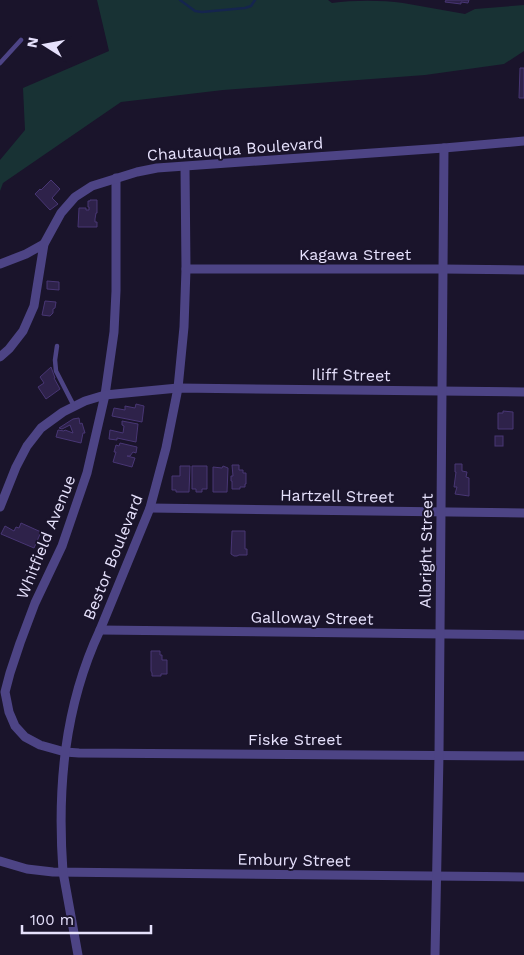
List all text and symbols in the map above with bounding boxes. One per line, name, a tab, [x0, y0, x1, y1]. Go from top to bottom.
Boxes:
north arrow	[20, 20, 70, 70]
text: N	[23, 36, 41, 49]
street label: Chautauqua Boulevard	[146, 133, 324, 165]
street label: Kagawa Street	[299, 245, 411, 264]
street label: Iliff Street	[311, 365, 391, 385]
street label: Whitfield Avenue	[12, 472, 80, 602]
street label: Hartzell Street	[280, 486, 394, 506]
street label: Bestor Boulevard	[79, 492, 147, 622]
street label: Albright Street	[415, 493, 437, 609]
street label: Galloway Street	[250, 607, 374, 629]
street label: Fiske Street	[248, 730, 342, 749]
street label: Embury Street	[237, 850, 351, 870]
scale bar	[22, 902, 151, 934]
text: 100 m	[30, 911, 74, 929]

